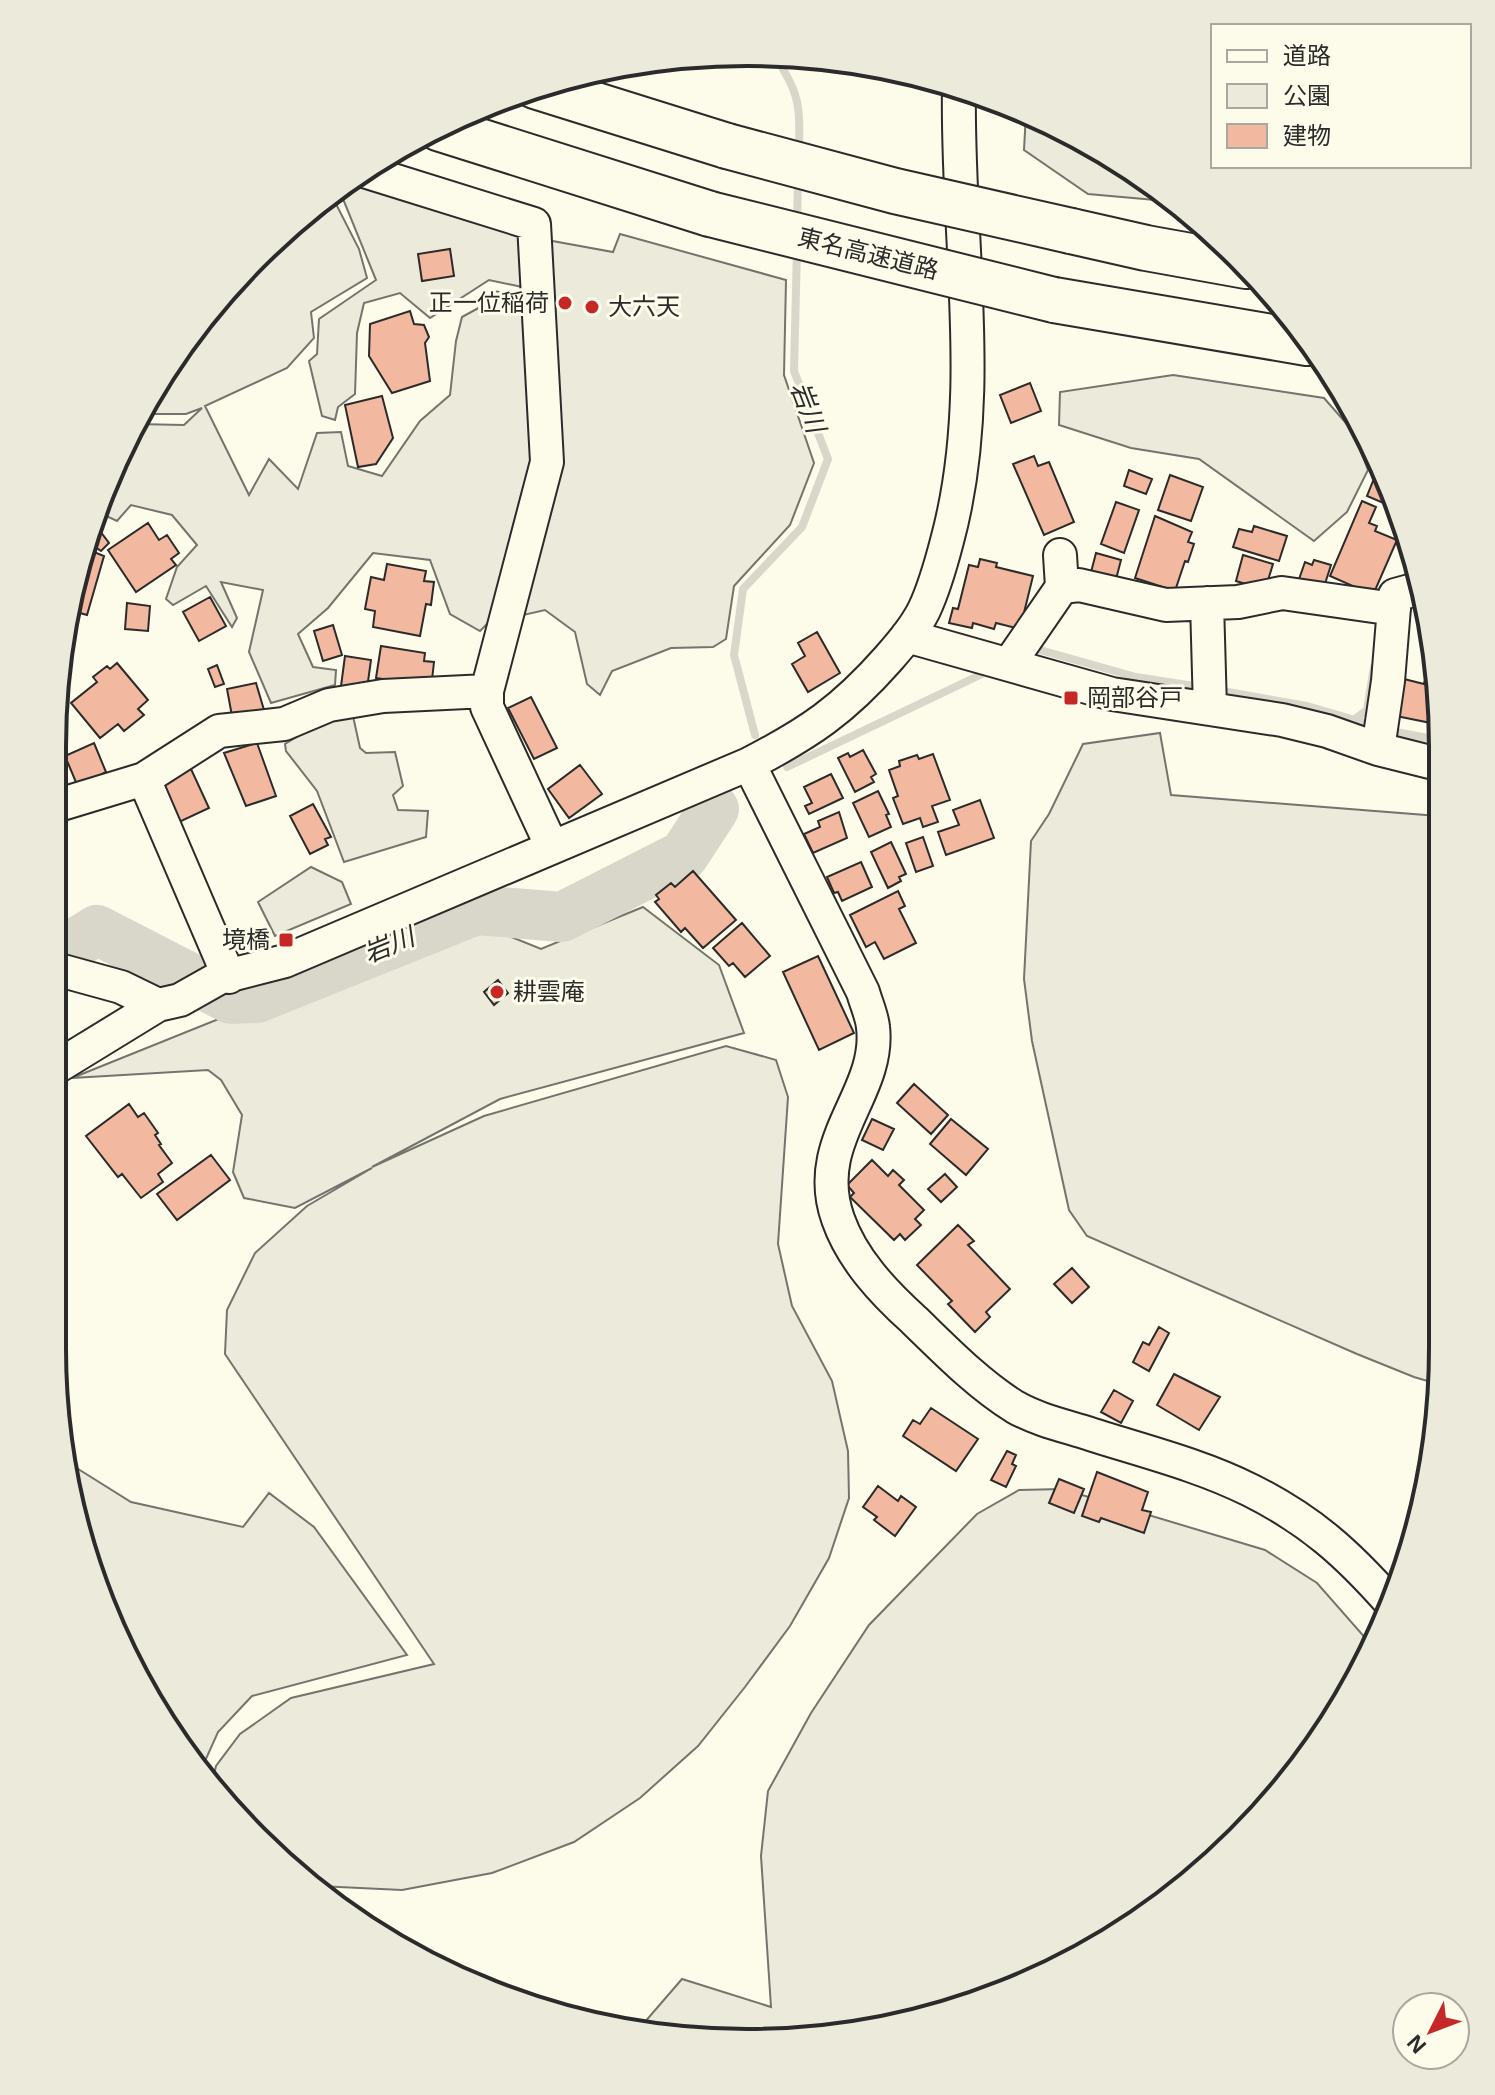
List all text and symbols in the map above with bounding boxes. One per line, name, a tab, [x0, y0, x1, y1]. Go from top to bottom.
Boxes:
legend	[1211, 24, 1471, 168]
text: 道路	[1283, 42, 1331, 69]
text: 公園	[1283, 82, 1331, 109]
text: 建物	[1283, 122, 1331, 149]
street label: 東名高速道路	[795, 223, 941, 284]
place label: 正一位稲荷	[429, 289, 549, 316]
place label: 大六天	[608, 293, 680, 320]
marker: 正一位稲荷	[556, 294, 574, 312]
marker: 大六天	[583, 298, 601, 316]
water label: 岩川	[785, 377, 832, 439]
place label: 岡部谷戸	[1087, 684, 1183, 711]
marker: 岡部谷戸	[1062, 689, 1080, 707]
water label: 岩川	[359, 920, 422, 969]
place label: 境橋	[222, 926, 270, 953]
marker: 境橋	[277, 931, 295, 949]
place label: 耕雲庵	[513, 978, 585, 1005]
marker: 耕雲庵	[488, 983, 506, 1001]
north arrow	[1391, 1991, 1471, 2071]
text: N	[1402, 2030, 1431, 2058]

